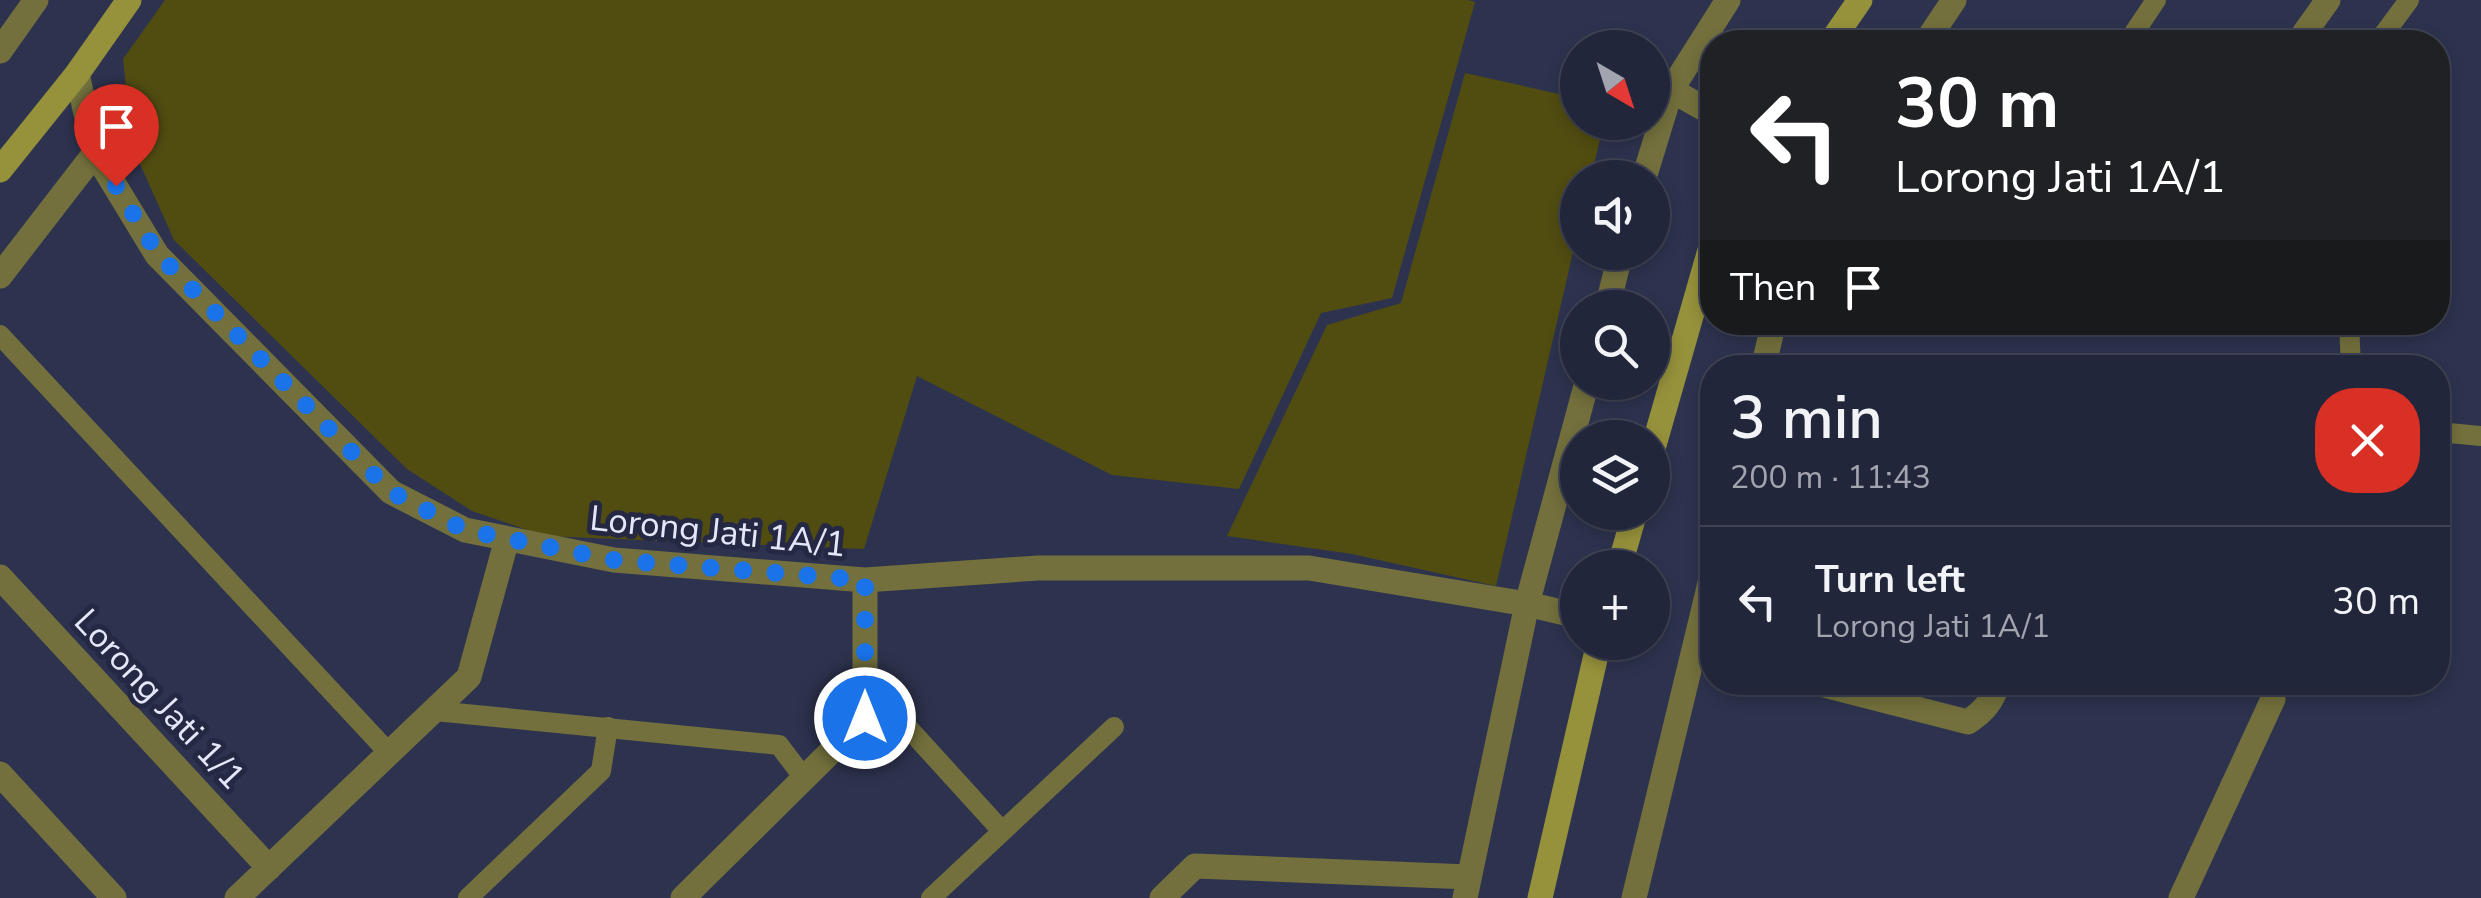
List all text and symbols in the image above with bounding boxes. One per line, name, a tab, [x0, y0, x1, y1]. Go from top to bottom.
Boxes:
north arrow	[1560, 30, 1670, 140]
map controls	[1560, 30, 1670, 660]
text: 30 m	[1895, 56, 2059, 152]
icon: left	[1730, 70, 1860, 200]
pin	[74, 84, 159, 187]
icon: arrive	[89, 99, 144, 154]
text: Lorong Jati 1A/1	[1895, 147, 2226, 208]
button: sound	[1560, 160, 1670, 270]
icon: arrive	[1836, 260, 1891, 315]
text: Then	[1730, 262, 1816, 313]
button: search	[1560, 290, 1670, 400]
text: 3 min	[1730, 377, 1883, 459]
button: close	[2315, 388, 2420, 493]
button: layers	[1560, 420, 1670, 530]
text: 200 m · 11:43	[1730, 456, 1931, 499]
street label: Lorong Jati 1A/1	[588, 495, 848, 568]
button: +	[1560, 550, 1670, 660]
text: Turn left	[1815, 554, 1965, 605]
icon: left	[1730, 574, 1785, 629]
text: 30 m	[2332, 576, 2420, 627]
street label: Lorong Jati 1/1	[64, 599, 255, 800]
text: Lorong Jati 1A/1	[1815, 605, 2050, 648]
position arrow	[813, 666, 917, 770]

